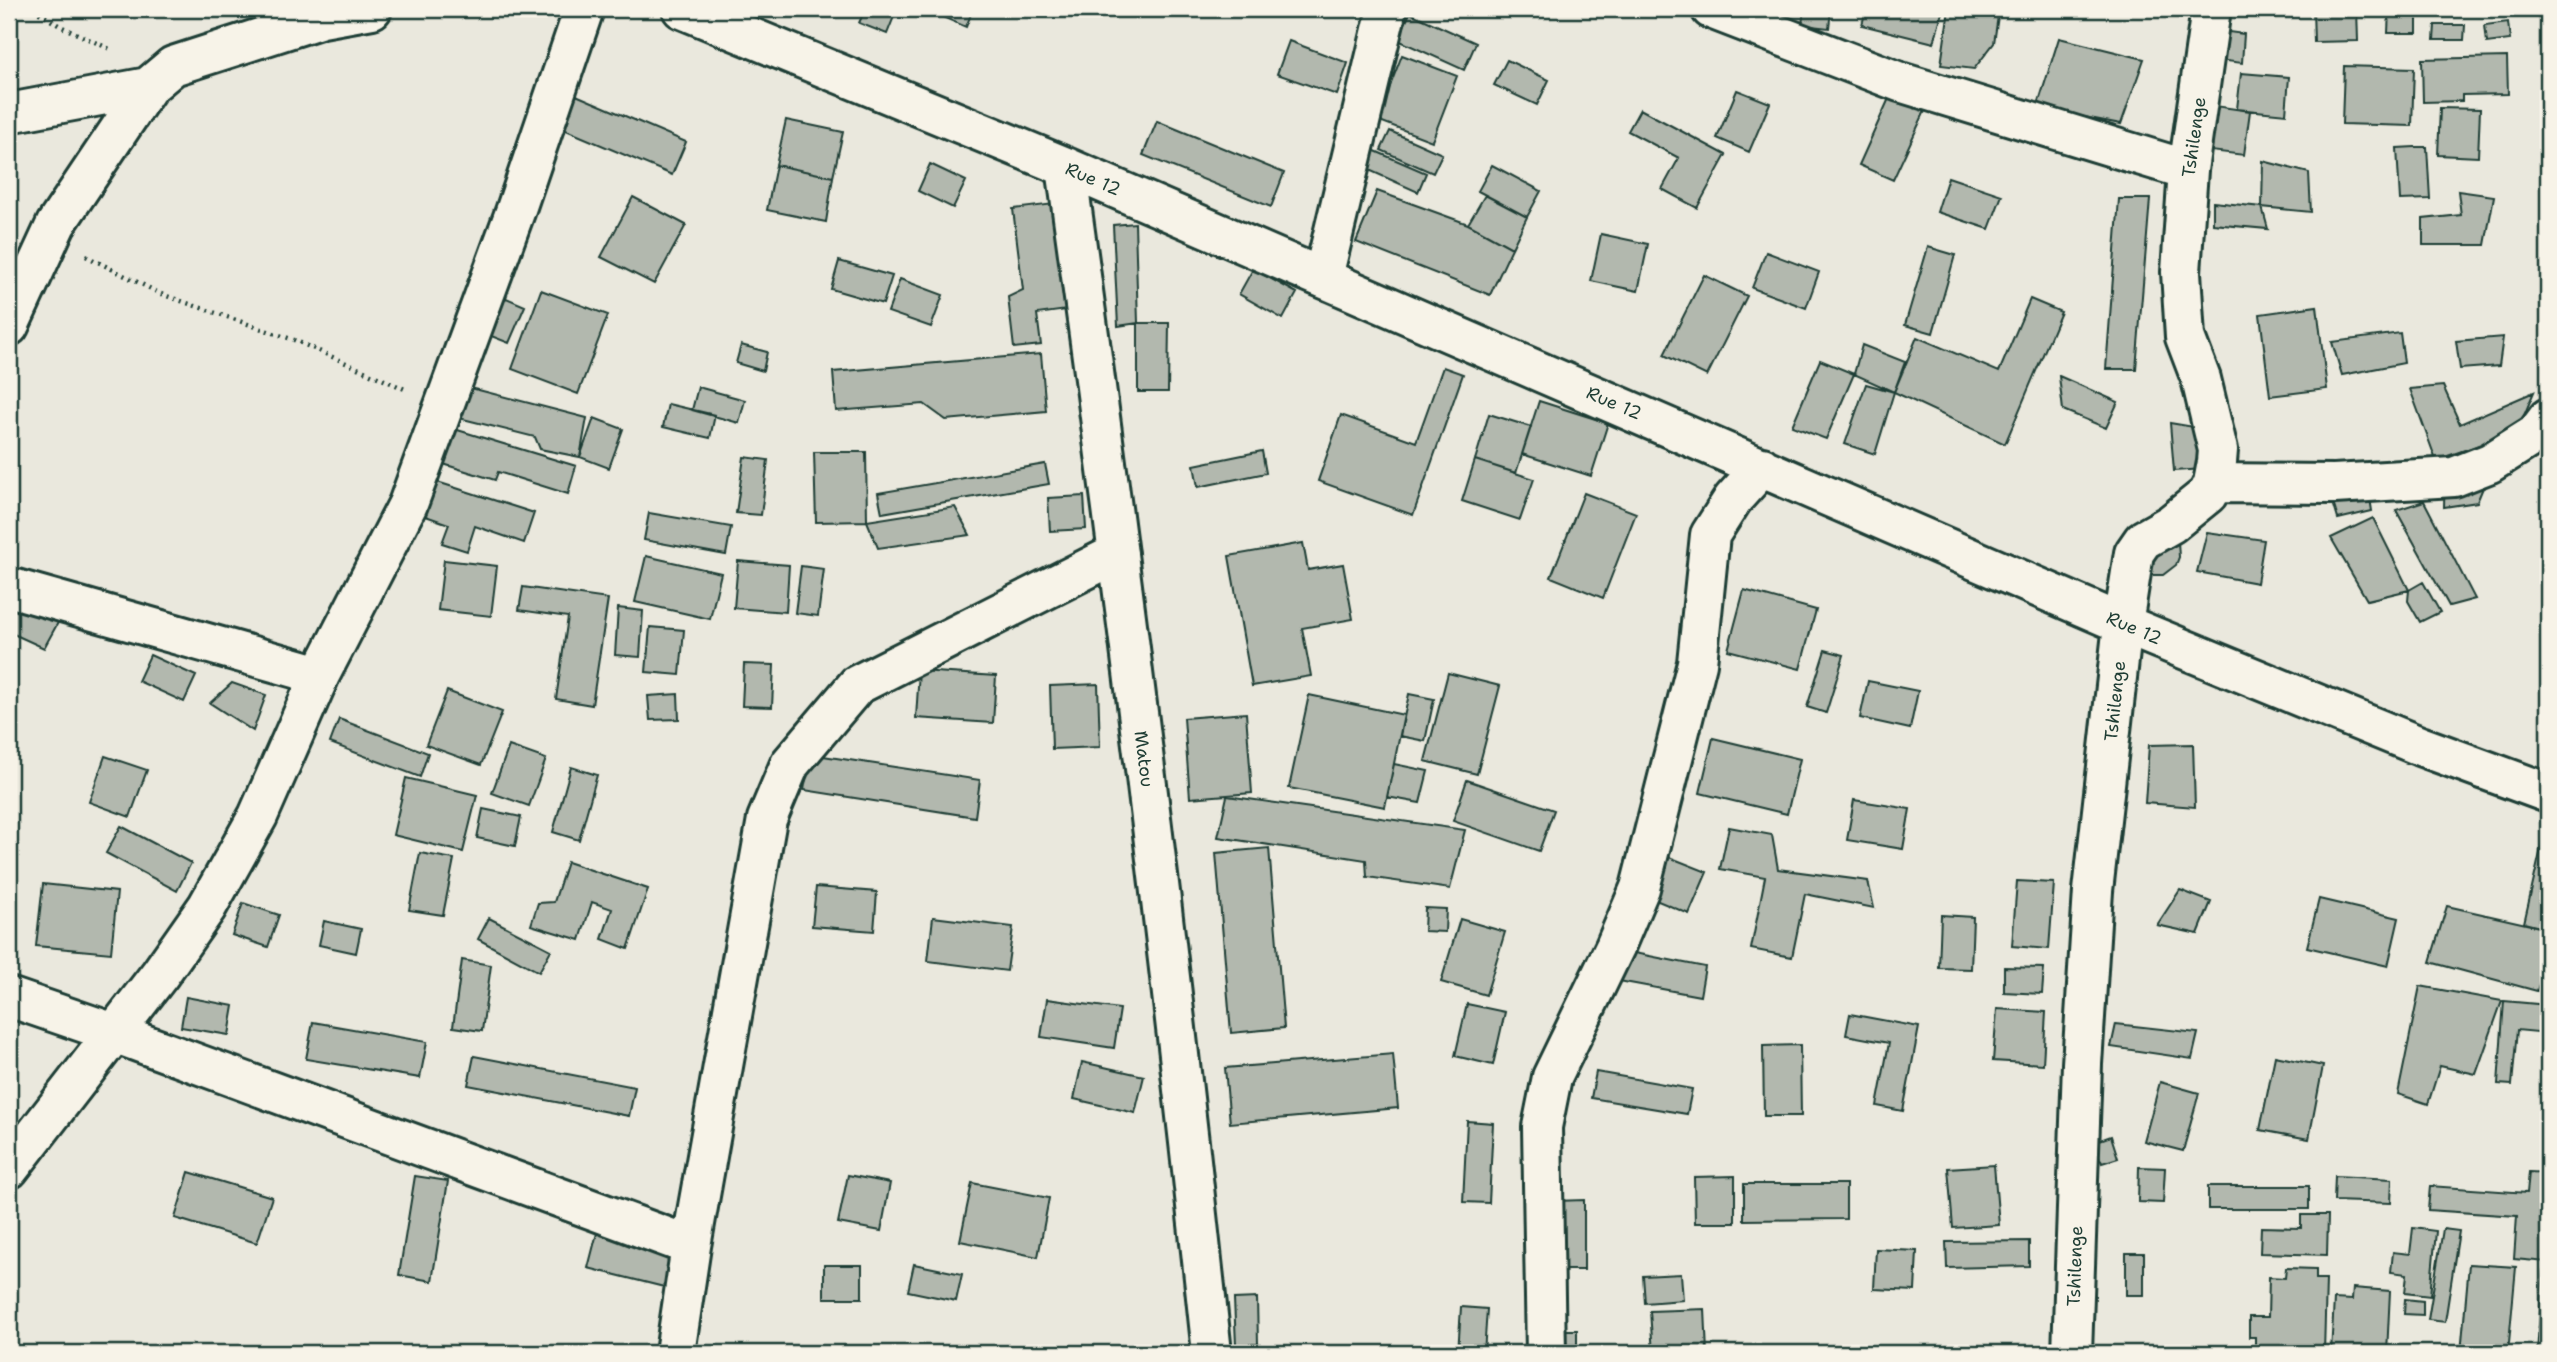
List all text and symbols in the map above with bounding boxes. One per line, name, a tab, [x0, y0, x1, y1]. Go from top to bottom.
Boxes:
street label: Tshilenge	[2176, 95, 2212, 179]
street label: Rue 12	[1062, 157, 1124, 201]
street label: Rue 12	[1583, 381, 1645, 425]
street label: Rue 12	[2103, 606, 2165, 650]
street label: Tshilenge	[2099, 660, 2131, 742]
street label: Matou	[1129, 729, 1159, 789]
street label: Tshilenge	[2062, 1225, 2088, 1307]

